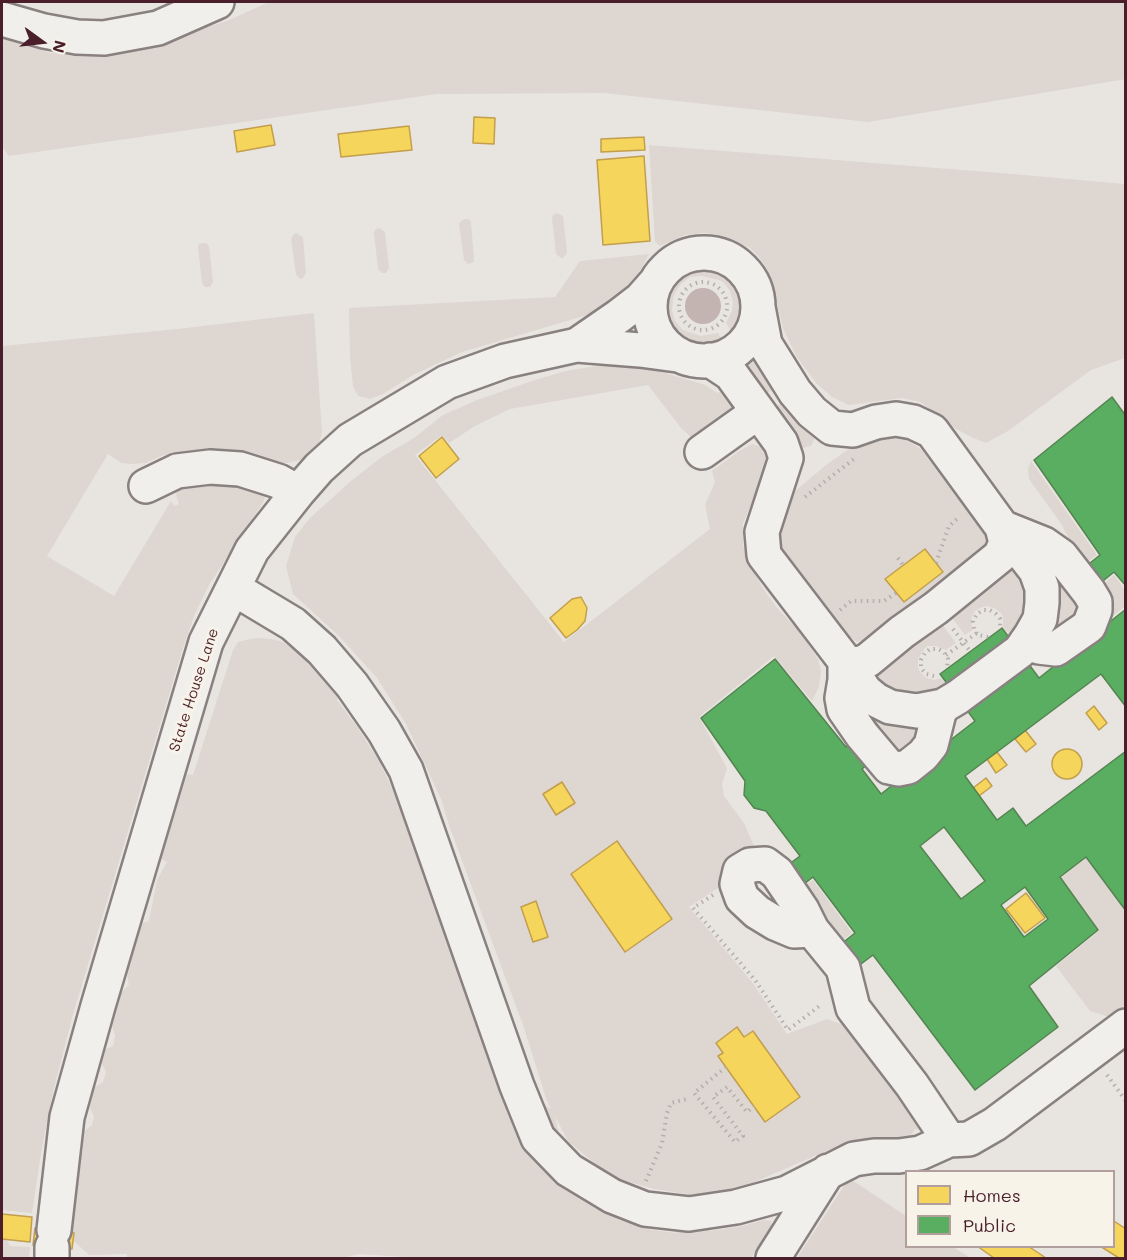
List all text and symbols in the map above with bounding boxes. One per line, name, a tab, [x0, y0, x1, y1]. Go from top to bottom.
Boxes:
north arrow	[12, 12, 72, 72]
text: N	[48, 38, 72, 55]
street label: State House Lane	[165, 626, 223, 754]
legend	[905, 1170, 1115, 1248]
text: Homes	[963, 1183, 1021, 1207]
text: Public	[963, 1213, 1016, 1237]

